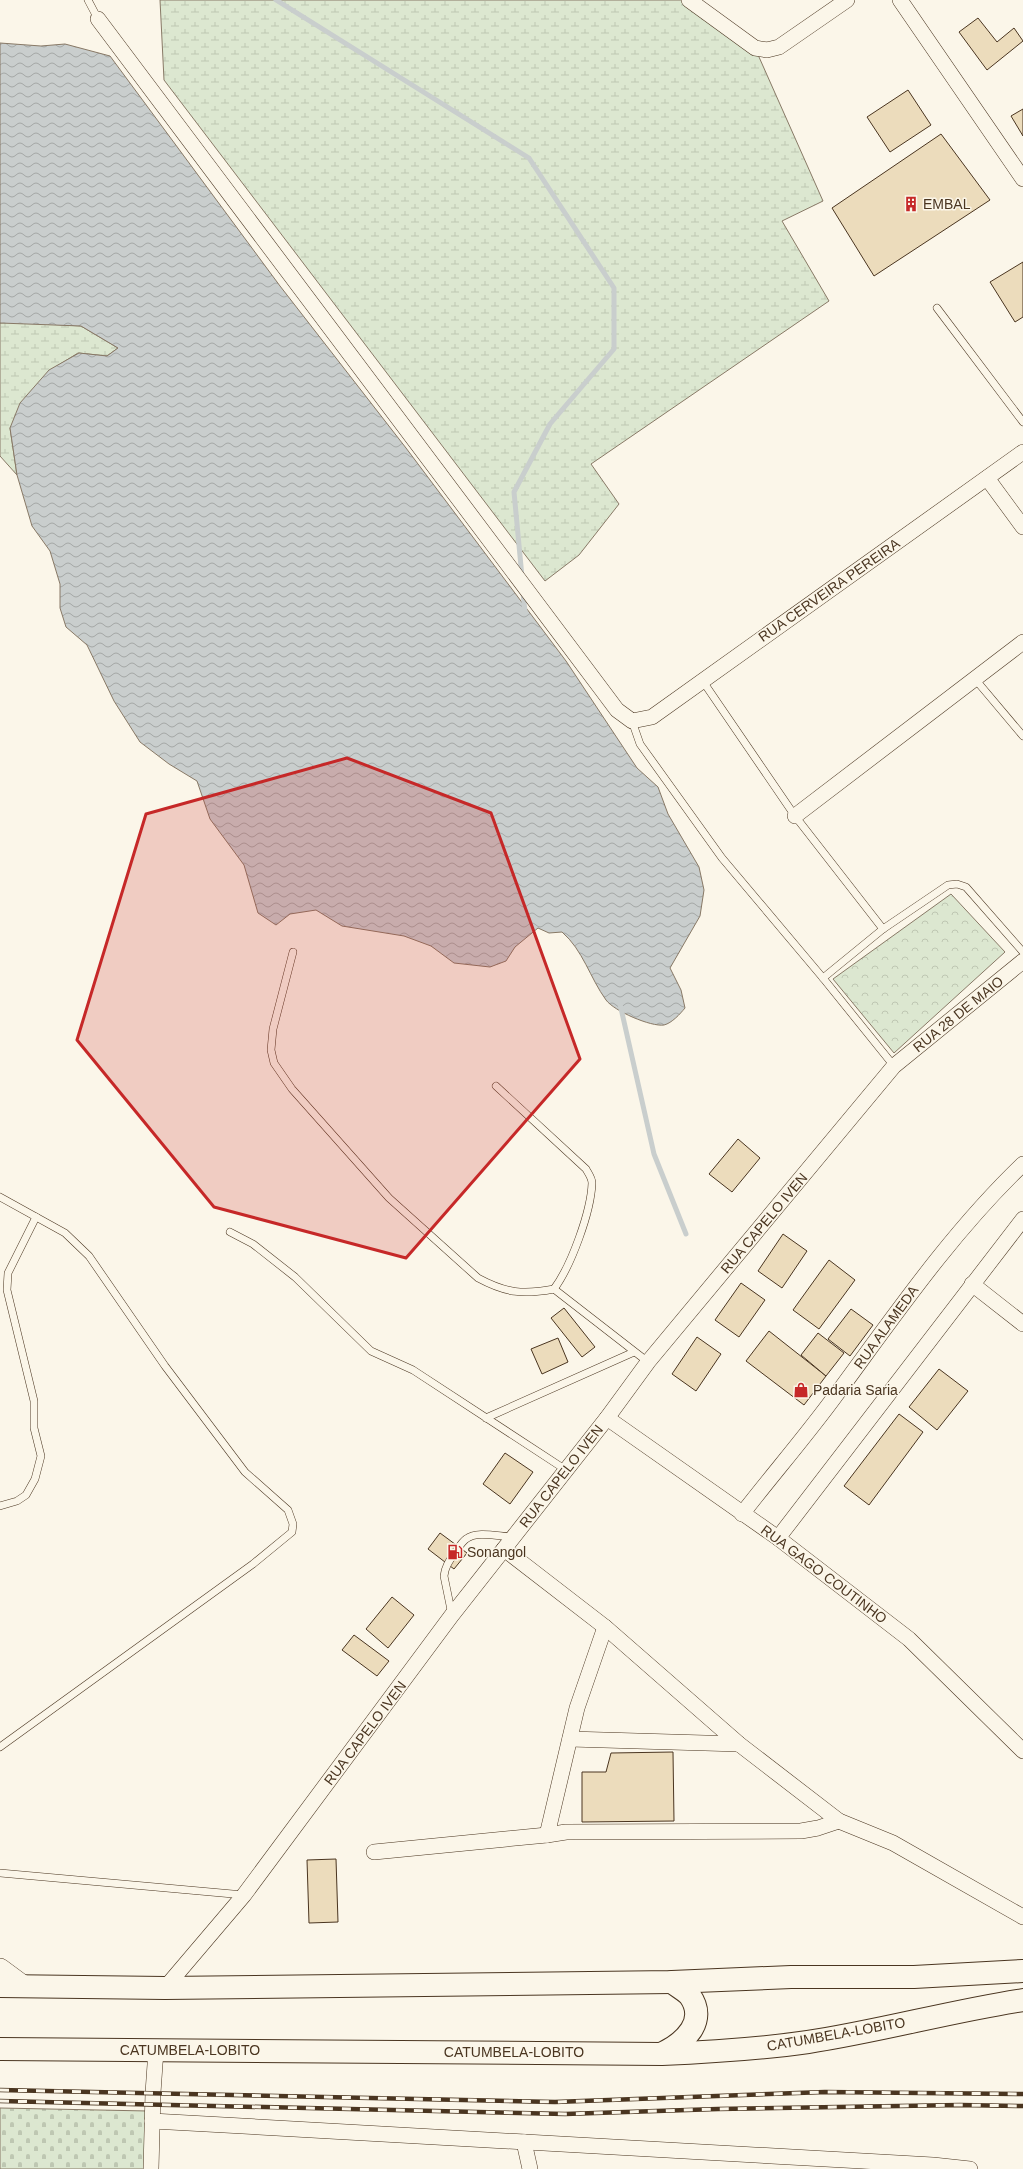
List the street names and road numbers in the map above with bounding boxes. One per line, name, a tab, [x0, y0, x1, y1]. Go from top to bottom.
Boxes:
street label: RUA CERVEIRA PEREIRA	[755, 535, 903, 645]
street label: RUA 28 DE MAIO	[910, 973, 1006, 1055]
street label: RUA CAPELO IVEN	[717, 1170, 811, 1276]
street label: RUA ALAMEDA	[850, 1282, 922, 1372]
street label: RUA CAPELO IVEN	[516, 1421, 606, 1531]
street label: RUA GAGO COUTINHO	[758, 1522, 890, 1627]
street label: RUA CAPELO IVEN	[321, 1678, 409, 1788]
street label: CATUMBELA-LOBITO	[766, 2014, 907, 2054]
street label: CATUMBELA-LOBITO	[120, 2042, 260, 2058]
street label: CATUMBELA-LOBITO	[444, 2044, 584, 2060]

